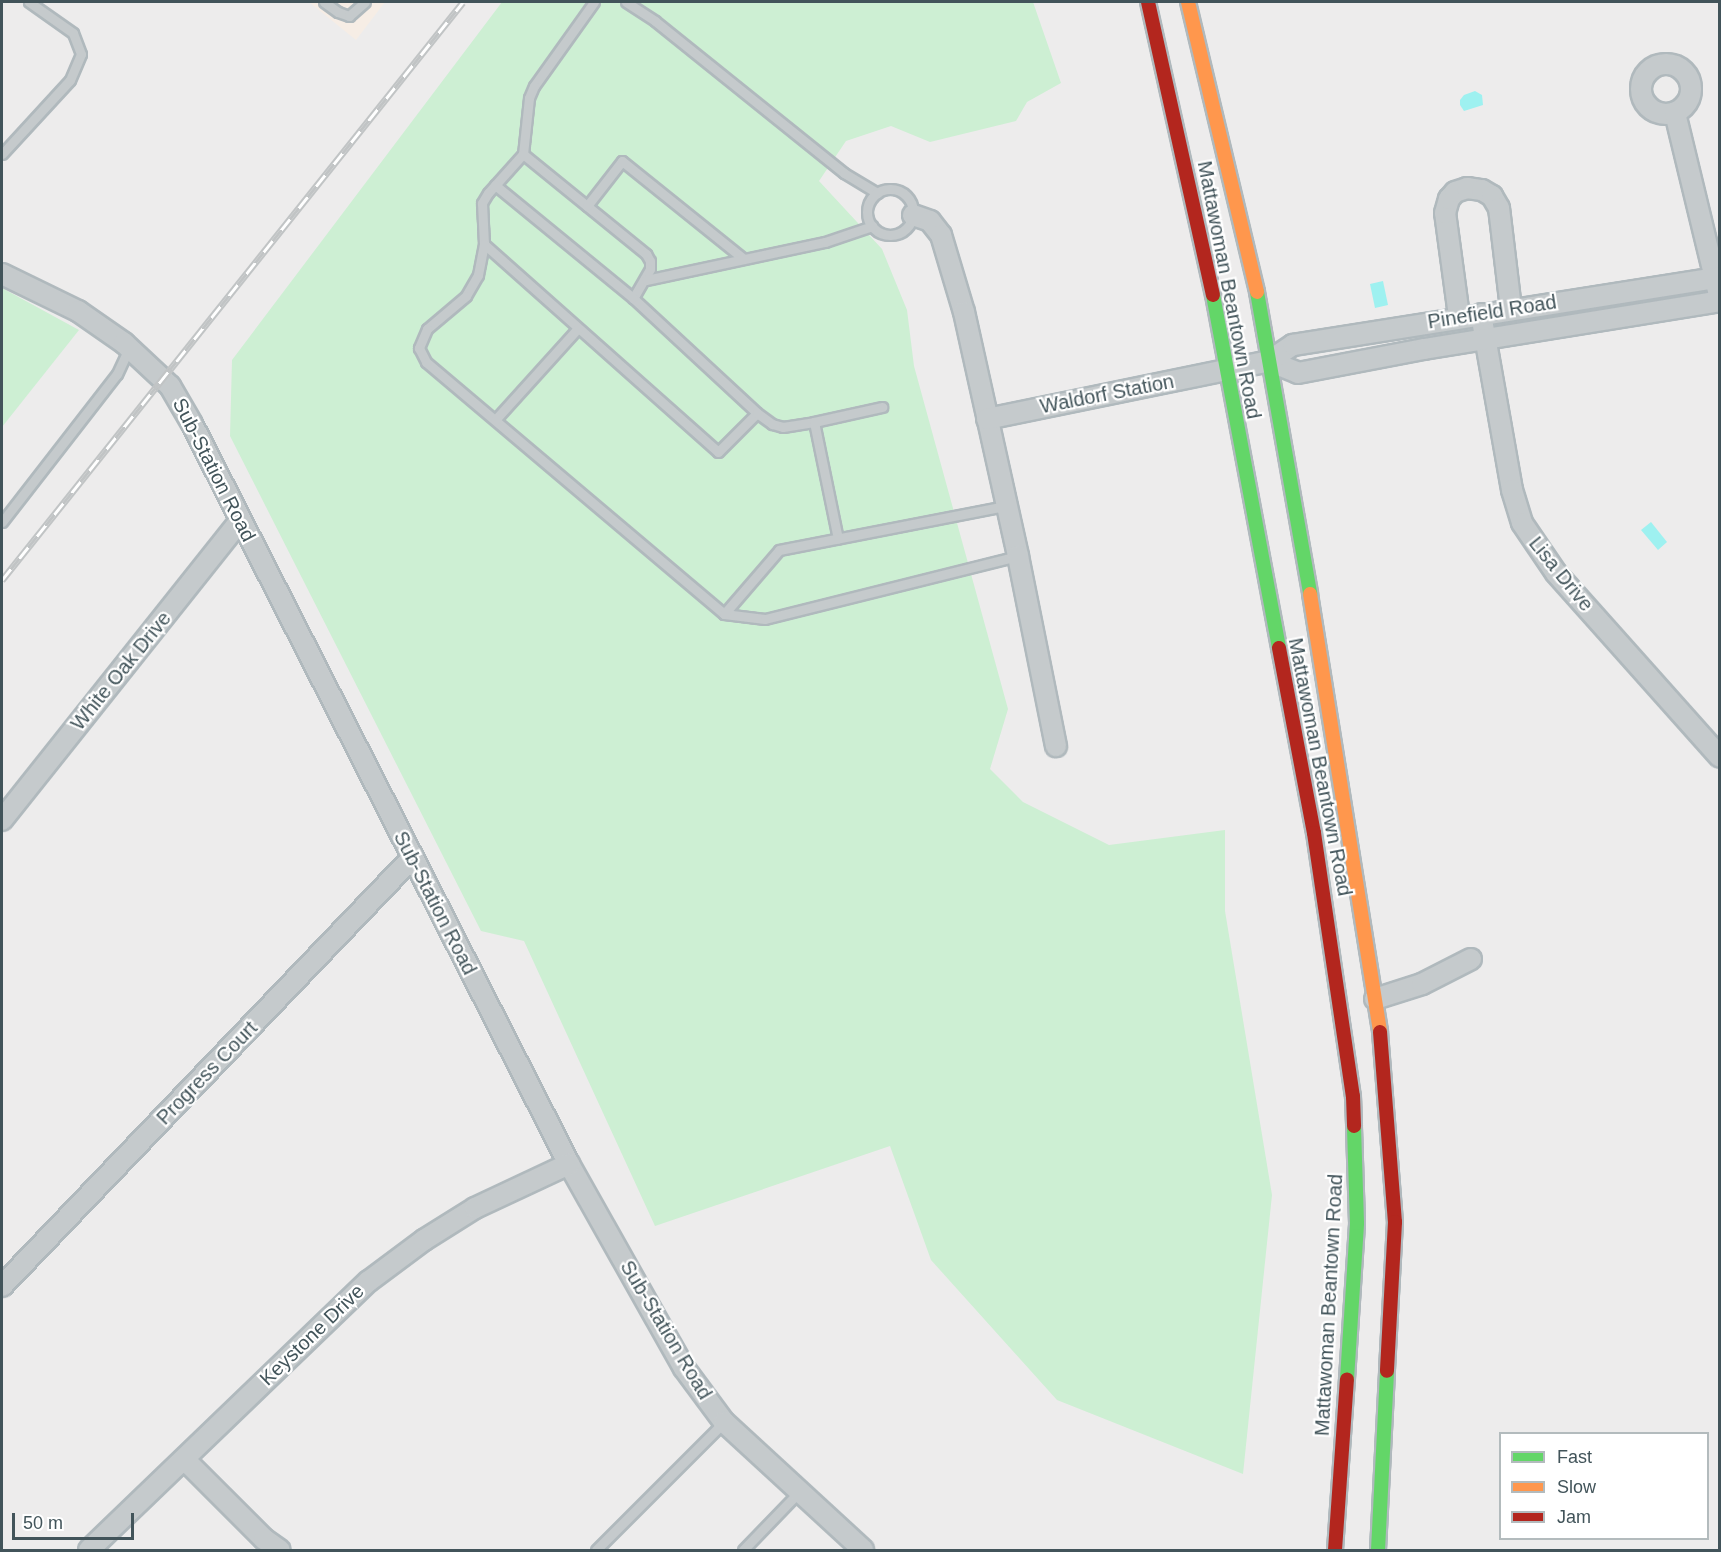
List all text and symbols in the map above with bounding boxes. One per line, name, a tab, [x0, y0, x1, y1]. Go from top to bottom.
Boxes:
street label: Mattawoman Beantown Road	[1192, 159, 1266, 421]
street label: Pinefield Road	[1426, 290, 1558, 334]
street label: Waldorf Station	[1038, 369, 1176, 419]
street label: Sub-Station Road	[167, 394, 261, 546]
street label: Lisa Drive	[1524, 532, 1598, 616]
street label: White Oak Drive	[66, 607, 176, 735]
street label: Mattawoman Beantown Road	[1283, 636, 1357, 898]
street label: Sub-Station Road	[388, 827, 482, 979]
street label: Progress Court	[152, 1016, 262, 1130]
street label: Mattawoman Beantown Road	[1310, 1173, 1348, 1437]
street label: Sub-Station Road	[615, 1256, 717, 1404]
street label: Keystone Drive	[255, 1279, 369, 1391]
legend	[1499, 1432, 1709, 1540]
text: Fast	[1557, 1447, 1592, 1467]
text: Slow	[1557, 1477, 1596, 1497]
scale bar	[15, 1501, 136, 1539]
text: Jam	[1557, 1507, 1591, 1527]
text: 50 m	[23, 1513, 63, 1533]

